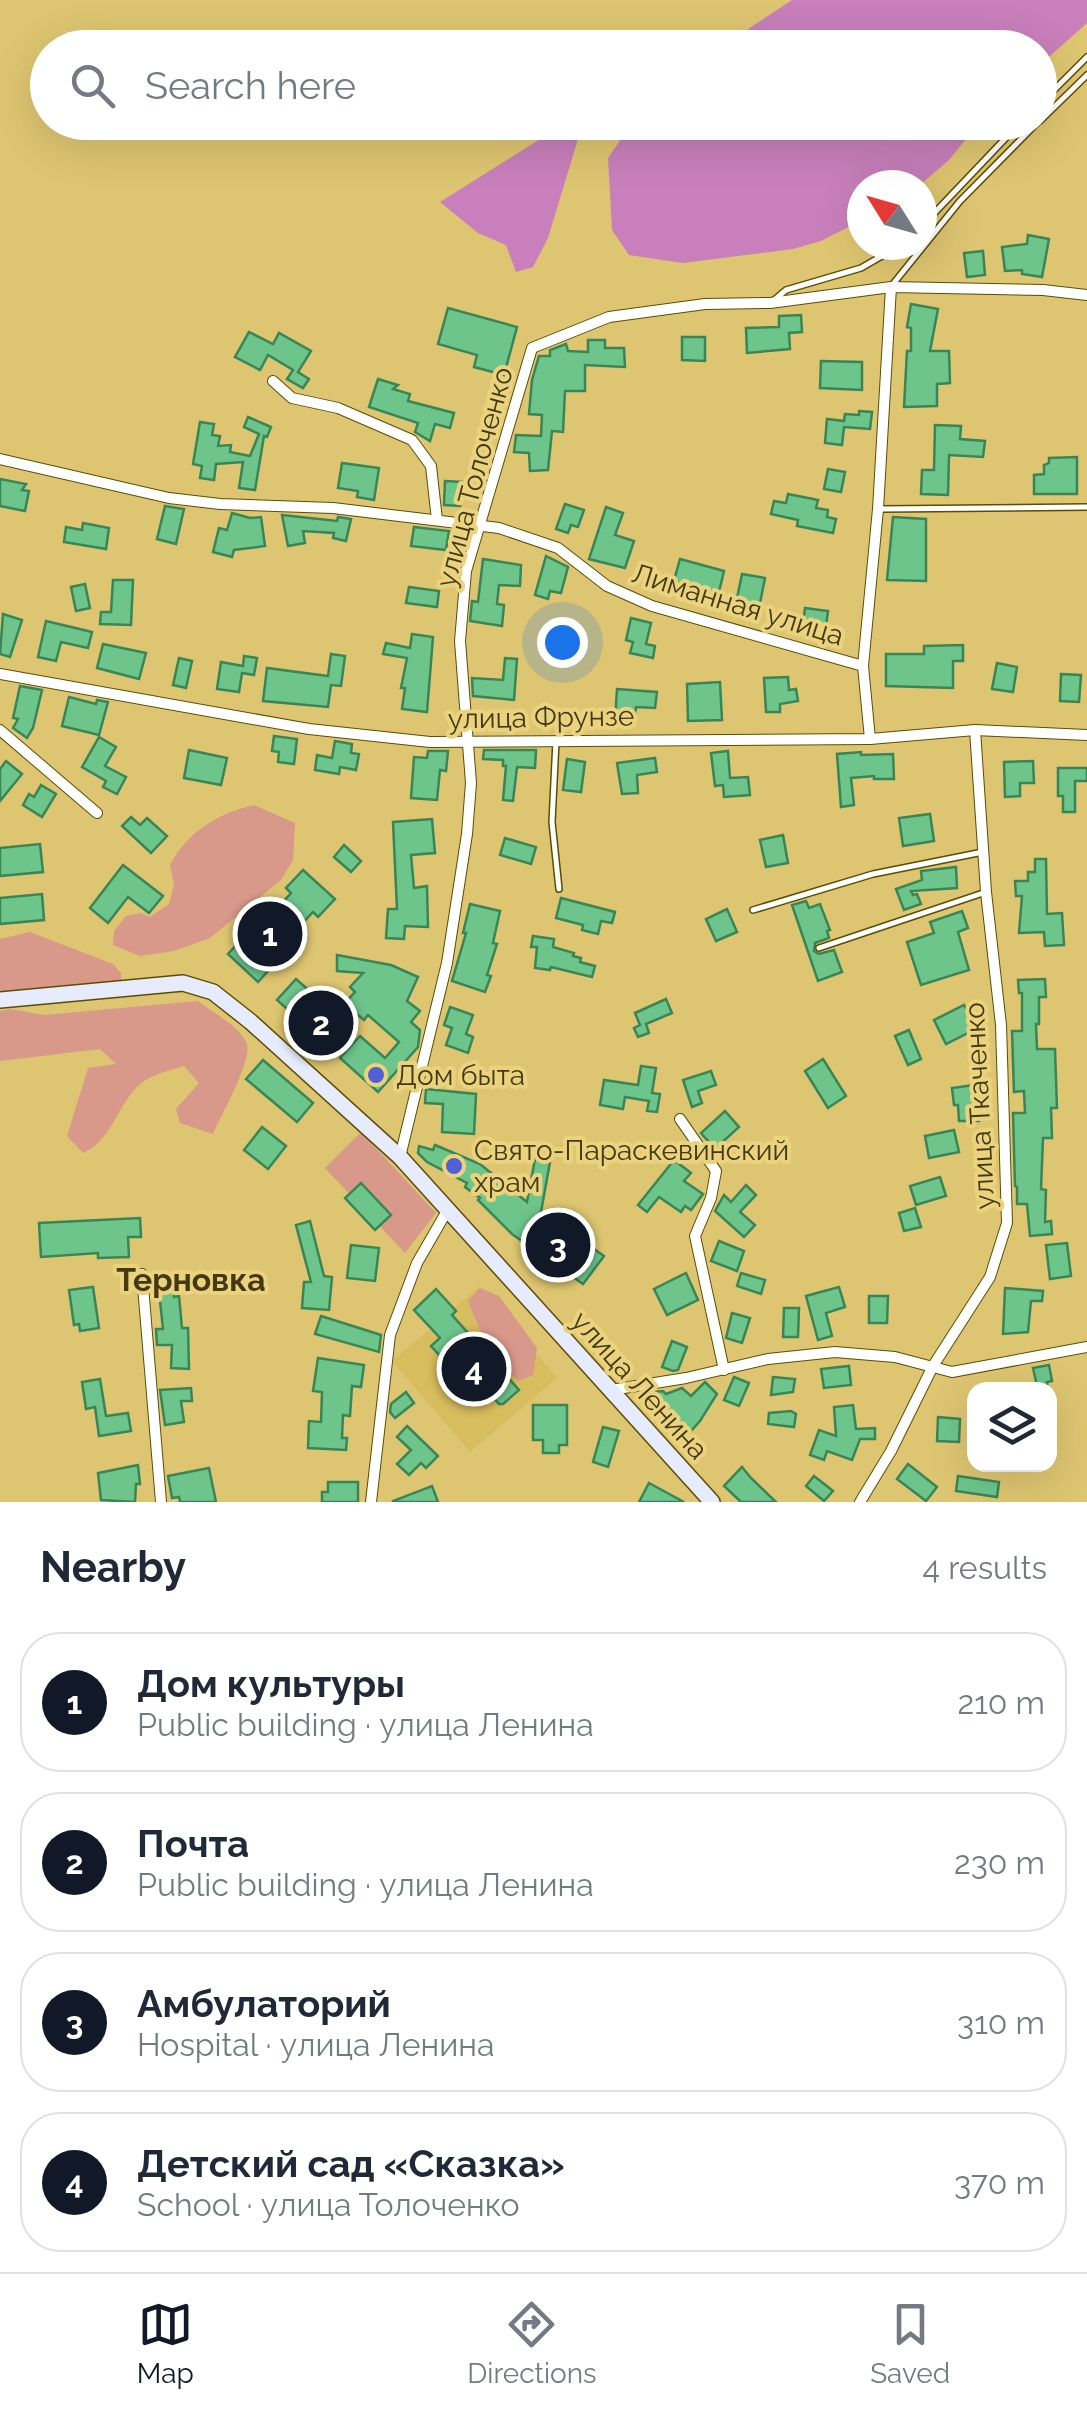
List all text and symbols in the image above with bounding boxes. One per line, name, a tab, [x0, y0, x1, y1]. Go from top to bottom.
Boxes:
search box	[30, 30, 1057, 140]
icon: search	[65, 58, 120, 113]
text: Search here	[145, 63, 356, 108]
north arrow	[847, 170, 937, 260]
street label: улица Толоченко	[429, 364, 520, 591]
street label: Лиманная улица	[628, 557, 848, 652]
your location	[537, 617, 588, 668]
street label: улица Фрунзе	[447, 699, 635, 736]
pin: 1	[238, 896, 302, 972]
pin: 2	[288, 986, 354, 1060]
street label: улица Ткаченко	[958, 1001, 1001, 1210]
place label: Дом быта	[396, 1059, 525, 1092]
marker: Дом быта	[365, 1064, 387, 1086]
place label: Свято-Параскевинский храм	[474, 1134, 789, 1199]
marker: Свято-Параскевинский храм	[443, 1155, 465, 1177]
pin: 3	[526, 1208, 590, 1282]
district label: Терновка	[116, 1261, 266, 1298]
street label: улица Ленина	[565, 1305, 715, 1466]
pin: 4	[442, 1332, 506, 1406]
map controls	[967, 1382, 1057, 1472]
button: layers	[967, 1382, 1057, 1472]
text: Nearby	[40, 1543, 186, 1592]
text: 4 results	[923, 1549, 1047, 1586]
text: Дом культуры	[137, 1661, 405, 1706]
text: 1	[67, 1684, 82, 1721]
text: 210 m	[957, 1684, 1045, 1721]
text: Public building · улица Ленина	[137, 1706, 594, 1743]
text: Почта	[137, 1821, 249, 1866]
text: 2	[65, 1844, 84, 1881]
text: 230 m	[954, 1844, 1045, 1881]
text: Public building · улица Ленина	[137, 1866, 594, 1903]
text: Амбулаторий	[137, 1981, 391, 2026]
text: 3	[66, 2004, 83, 2041]
text: 310 m	[957, 2004, 1045, 2041]
text: Hospital · улица Ленина	[137, 2026, 494, 2063]
text: Детский сад «Сказка»	[137, 2141, 565, 2186]
text: 4	[65, 2164, 84, 2201]
text: 370 m	[954, 2164, 1045, 2201]
text: School · улица Толоченко	[137, 2186, 520, 2223]
tab: Map	[137, 2297, 194, 2390]
tab: Directions	[467, 2297, 597, 2390]
tab: Saved	[870, 2297, 950, 2390]

